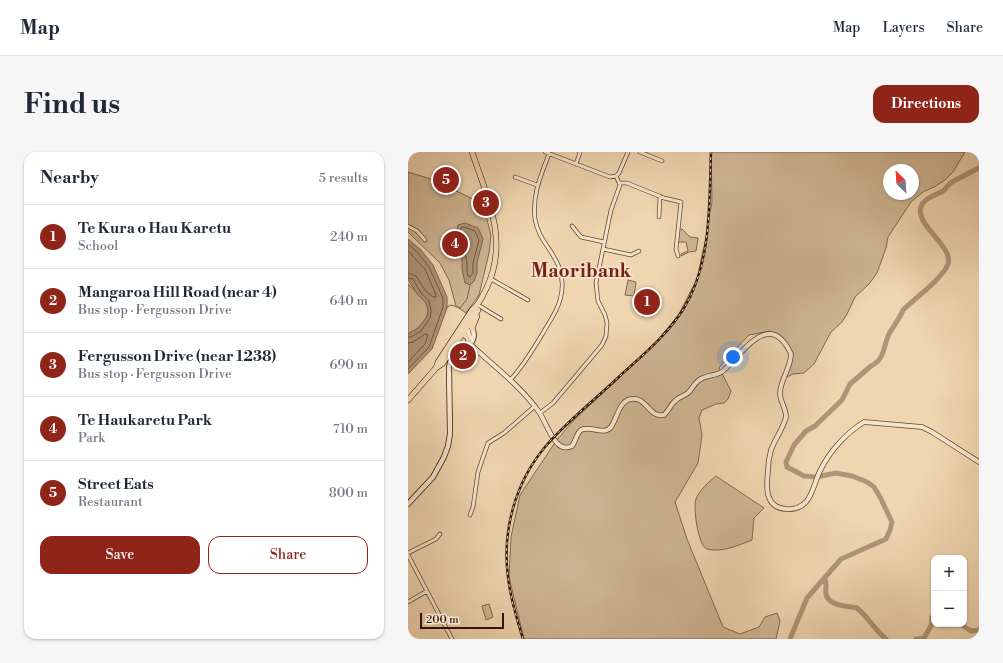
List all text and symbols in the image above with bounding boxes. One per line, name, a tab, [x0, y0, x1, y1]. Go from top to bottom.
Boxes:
text: Map	[20, 16, 60, 40]
text: Map	[833, 19, 860, 37]
text: Layers	[882, 19, 925, 37]
text: Share	[947, 19, 983, 37]
button: Directions	[873, 85, 979, 123]
text: Find us	[24, 87, 120, 122]
north arrow	[883, 164, 919, 200]
pin: 5	[433, 165, 459, 195]
text: Nearby	[40, 167, 99, 189]
text: 5 results	[319, 170, 368, 186]
pin: 3	[473, 188, 499, 218]
text: Te Kura o Hau Karetu	[78, 219, 231, 238]
text: 1	[50, 229, 56, 245]
text: 240 m	[330, 229, 368, 245]
pin: 4	[442, 229, 468, 259]
text: School	[78, 238, 118, 254]
district label: Maoribank	[531, 259, 632, 283]
text: Mangaroa Hill Road (near 4)	[78, 283, 277, 302]
pin: 1	[634, 287, 660, 317]
text: 2	[49, 293, 57, 309]
text: 640 m	[329, 293, 368, 309]
text: Bus stop · Fergusson Drive	[78, 302, 232, 318]
pin: 2	[450, 341, 476, 371]
text: Fergusson Drive (near 1238)	[78, 347, 276, 366]
your location	[723, 347, 743, 367]
text: 3	[49, 357, 57, 373]
text: 690 m	[330, 357, 368, 373]
text: Bus stop · Fergusson Drive	[78, 366, 232, 382]
text: Te Haukaretu Park	[78, 411, 212, 430]
text: 4	[49, 421, 57, 437]
text: 710 m	[333, 421, 368, 437]
text: Park	[78, 430, 105, 446]
text: Street Eats	[78, 475, 154, 494]
text: 5	[49, 485, 57, 501]
text: 800 m	[329, 485, 368, 501]
text: Restaurant	[78, 494, 143, 510]
button: Save	[40, 536, 200, 574]
button: Share	[208, 536, 368, 574]
map controls	[931, 555, 967, 627]
button: +	[931, 555, 967, 591]
button: −	[931, 591, 967, 627]
scale bar	[420, 611, 504, 630]
text: 200 m	[426, 613, 459, 627]

